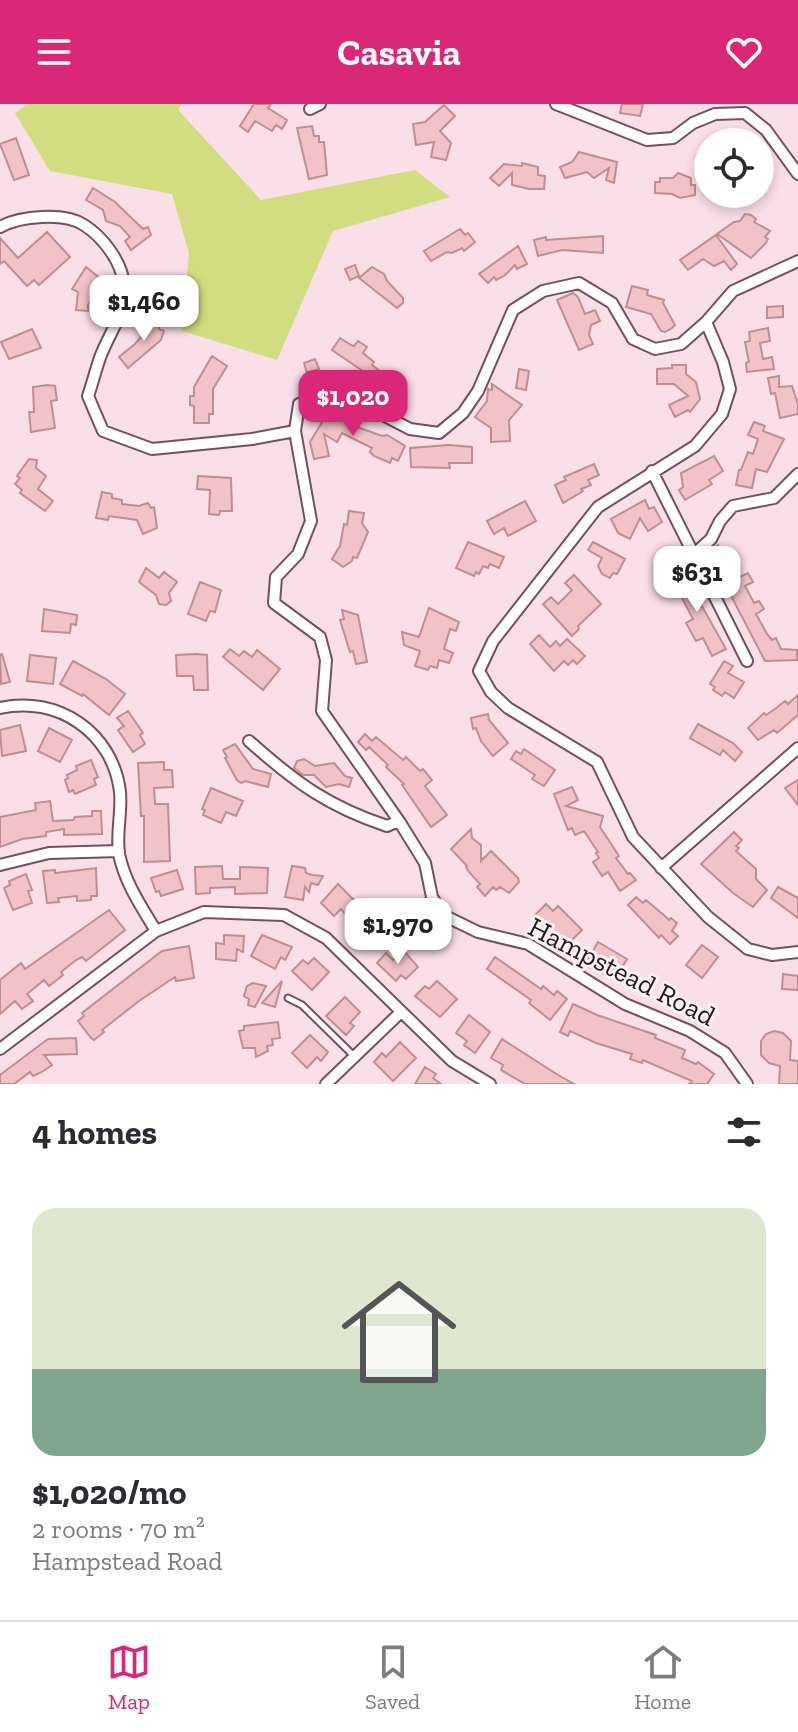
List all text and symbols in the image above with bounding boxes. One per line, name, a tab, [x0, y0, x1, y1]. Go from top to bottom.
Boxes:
icon: menu	[32, 30, 76, 74]
icon: heart	[722, 30, 766, 74]
text: Casavia	[337, 31, 461, 74]
map controls	[694, 128, 774, 208]
button: locate	[694, 128, 774, 208]
pin: $1,460	[79, 275, 209, 343]
text: $1,460	[108, 285, 180, 317]
pin: $1,020	[288, 370, 418, 438]
text: $1,020	[317, 380, 389, 412]
pin: $631	[650, 546, 744, 614]
text: $631	[671, 556, 723, 588]
pin: $1,970	[333, 898, 463, 966]
text: $1,970	[363, 908, 433, 940]
street label: Hampstead Road	[523, 910, 721, 1033]
icon: filters	[722, 1110, 766, 1154]
text: 4 homes	[32, 1112, 157, 1153]
icon: home	[327, 1260, 471, 1404]
text: $1,020/mo	[32, 1472, 186, 1513]
text: 2 rooms · 70 m²	[32, 1513, 205, 1545]
text: Hampstead Road	[32, 1545, 223, 1577]
tab: Map	[107, 1640, 151, 1715]
tab: Saved	[365, 1640, 420, 1715]
tab: Home	[634, 1640, 691, 1715]

